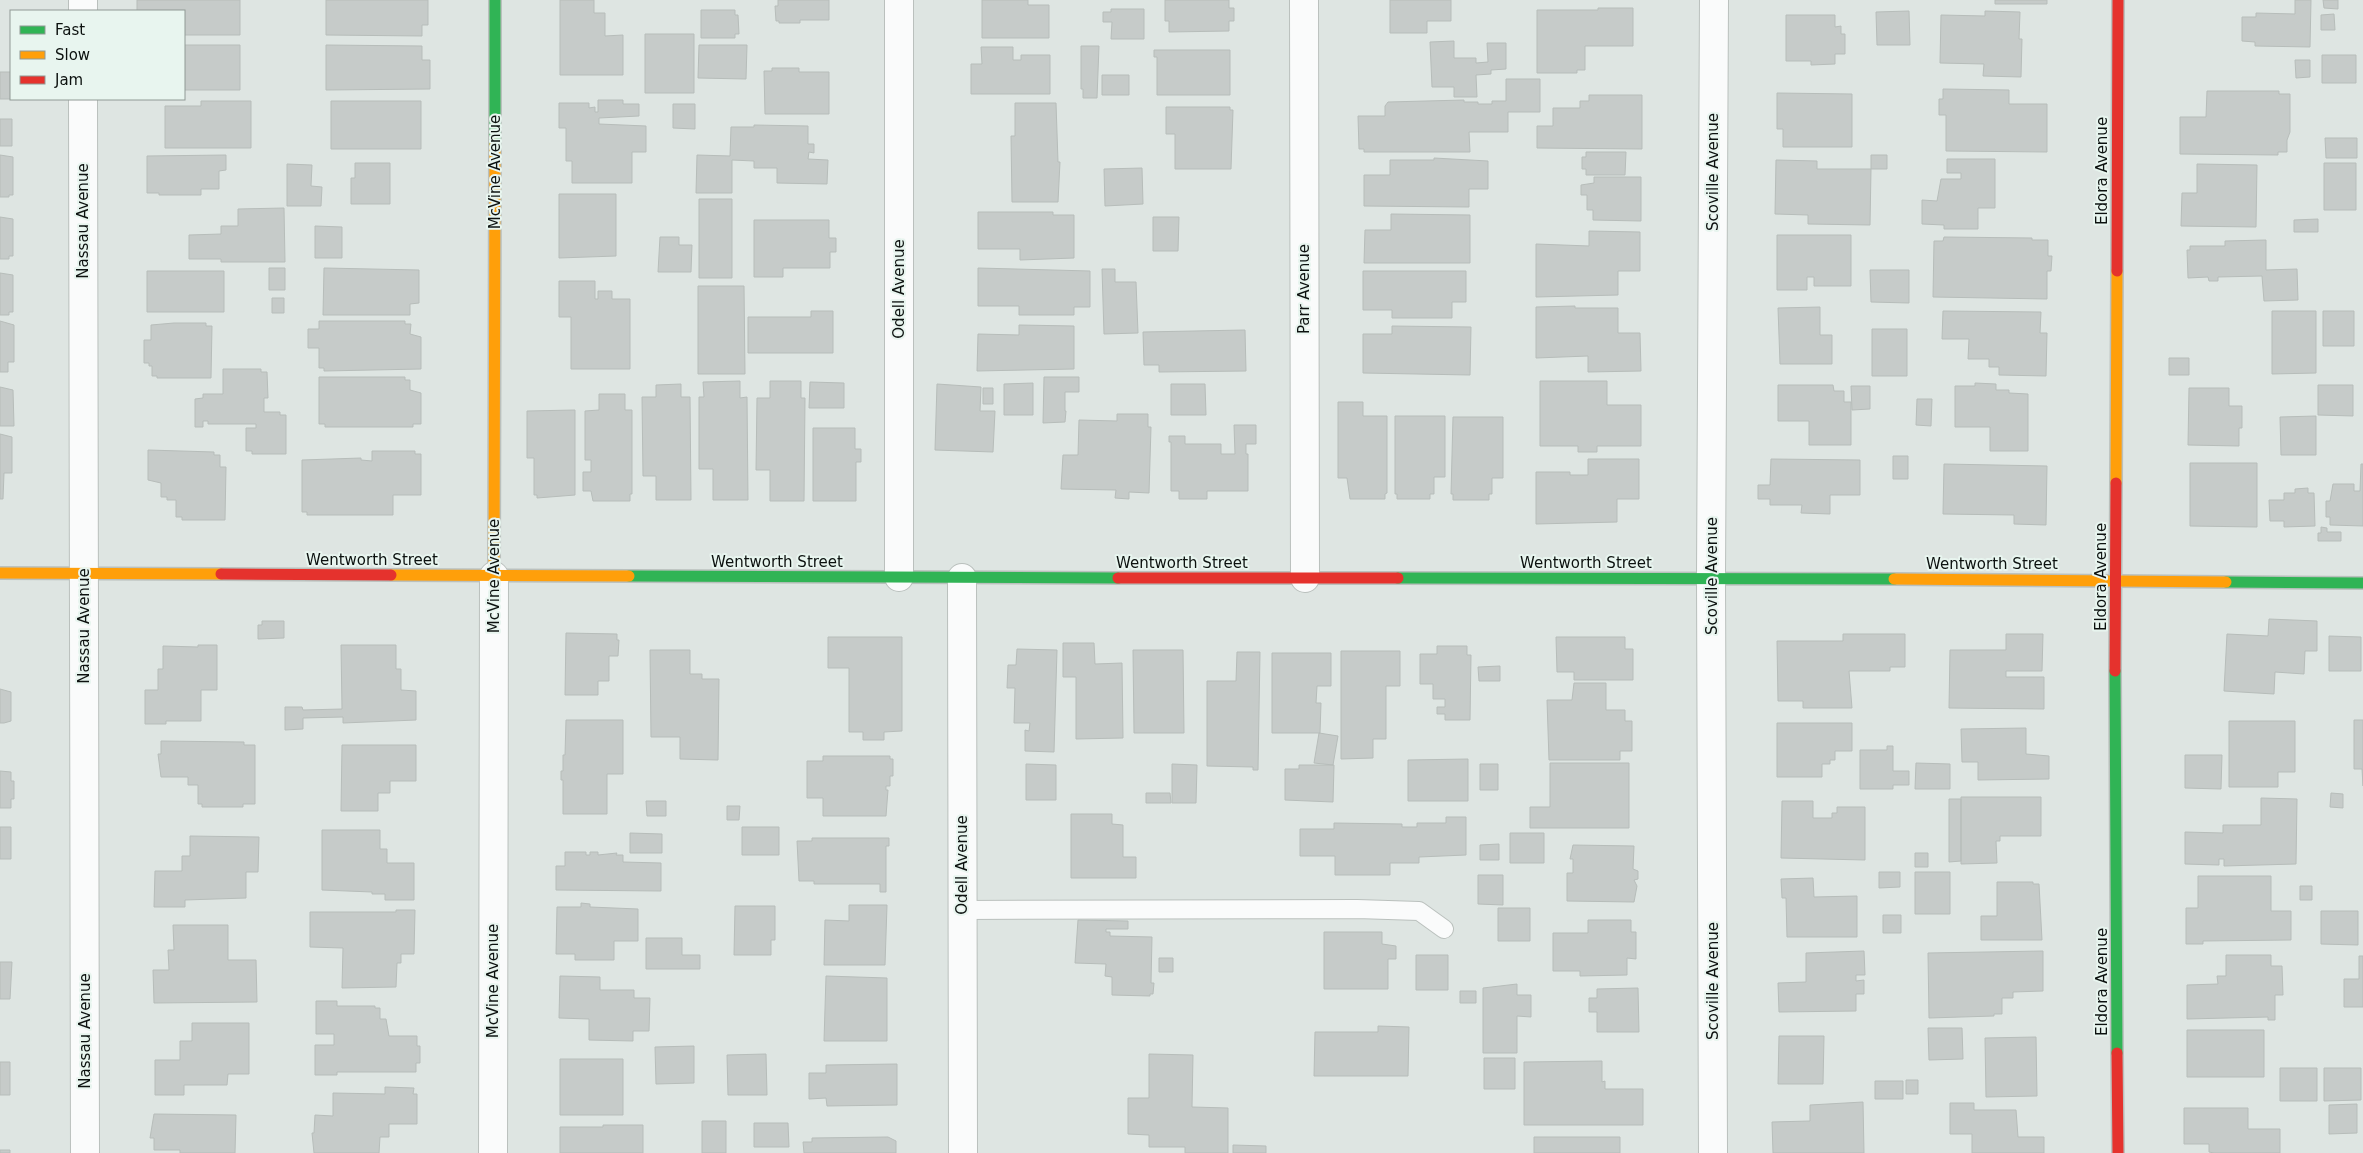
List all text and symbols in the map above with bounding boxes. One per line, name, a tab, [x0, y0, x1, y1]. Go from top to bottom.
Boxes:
legend	[10, 10, 185, 100]
text: Fast	[55, 21, 85, 39]
text: Slow	[55, 46, 90, 64]
text: Jam	[54, 71, 83, 89]
street label: Scoville Avenue	[1704, 113, 1722, 231]
street label: McVine Avenue	[486, 115, 504, 229]
street label: Eldora Avenue	[2093, 117, 2111, 225]
street label: Nassau Avenue	[74, 163, 92, 279]
street label: Odell Avenue	[890, 239, 908, 339]
street label: Parr Avenue	[1295, 244, 1313, 334]
street label: Scoville Avenue	[1703, 517, 1721, 635]
street label: McVine Avenue	[485, 519, 503, 633]
street label: Eldora Avenue	[2092, 523, 2110, 631]
street label: Wentworth Street	[306, 551, 438, 569]
street label: Wentworth Street	[711, 553, 843, 571]
street label: Wentworth Street	[1116, 554, 1248, 572]
street label: Wentworth Street	[1520, 554, 1652, 572]
street label: Wentworth Street	[1926, 555, 2058, 573]
street label: Nassau Avenue	[75, 568, 93, 684]
street label: Odell Avenue	[953, 815, 971, 915]
street label: Scoville Avenue	[1704, 922, 1722, 1040]
street label: McVine Avenue	[484, 924, 502, 1038]
street label: Eldora Avenue	[2093, 928, 2111, 1036]
street label: Nassau Avenue	[76, 973, 94, 1089]

